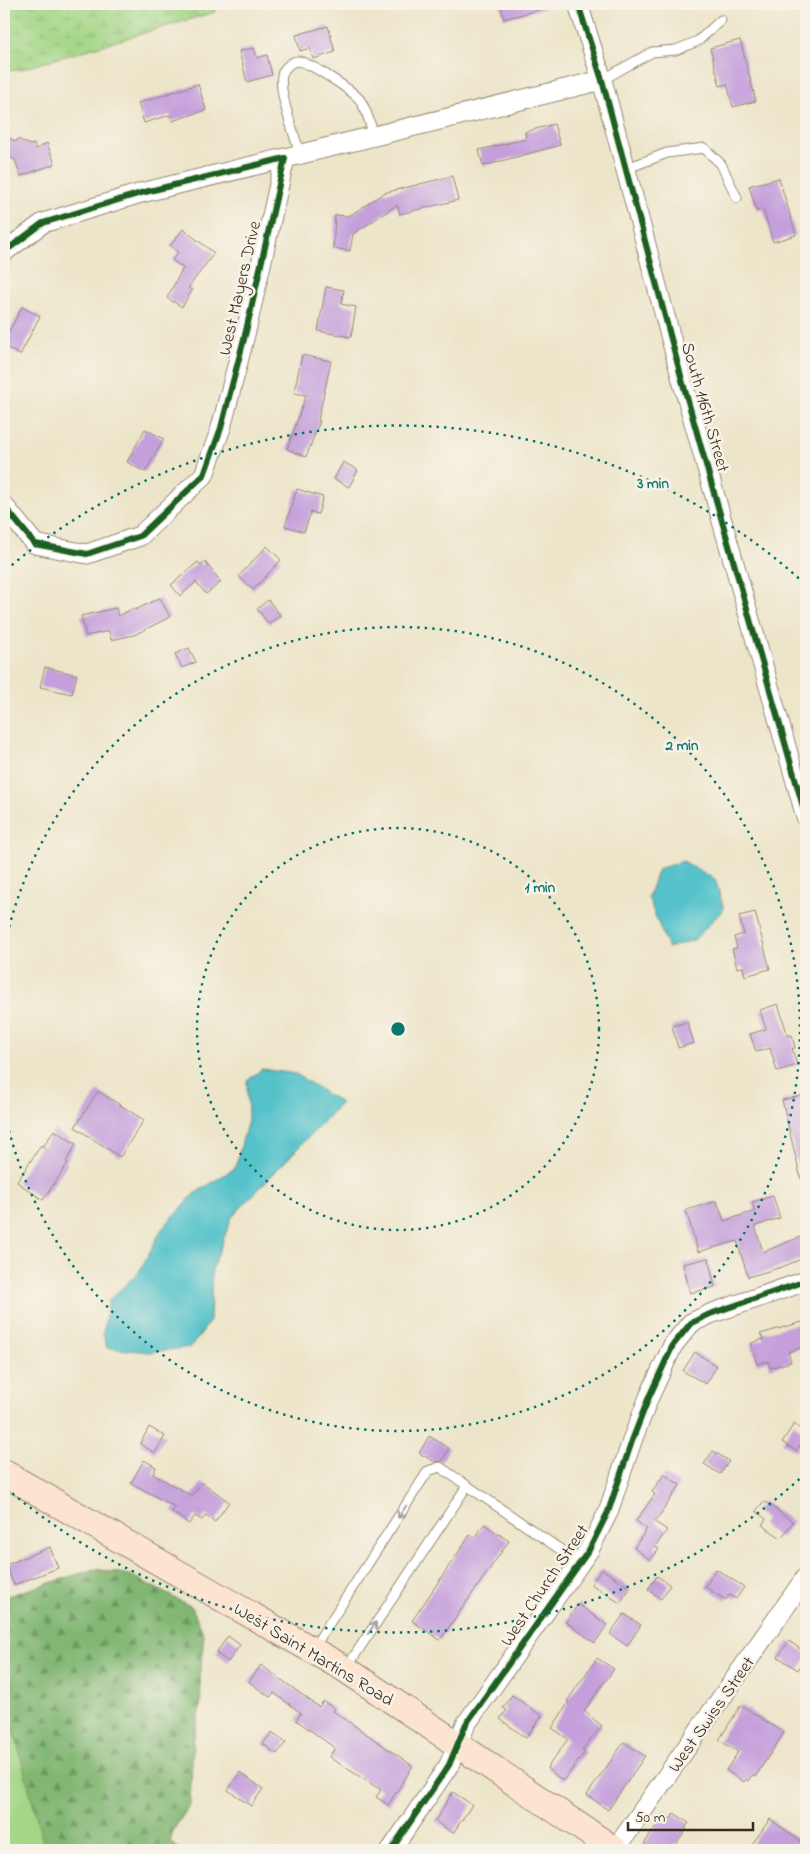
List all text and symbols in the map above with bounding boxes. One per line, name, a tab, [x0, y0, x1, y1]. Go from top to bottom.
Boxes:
street label: West Mayers Drive	[213, 218, 269, 358]
street label: South 116th Street	[673, 340, 735, 476]
text: 3 min	[636, 473, 669, 495]
text: 2 min	[665, 735, 699, 757]
text: 1 min	[525, 877, 556, 899]
centre of rings	[389, 1020, 407, 1038]
one-way arrow	[396, 1505, 407, 1519]
street label: West Church Street	[495, 1520, 596, 1652]
street label: West Saint Martins Road	[228, 1597, 398, 1714]
one-way arrow	[367, 1622, 377, 1636]
street label: West Swiss Street	[663, 1652, 762, 1779]
scale bar	[628, 1799, 752, 1831]
text: 50 m	[635, 1807, 666, 1829]

